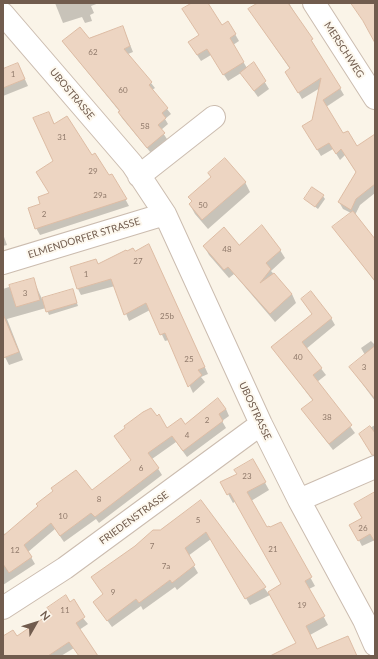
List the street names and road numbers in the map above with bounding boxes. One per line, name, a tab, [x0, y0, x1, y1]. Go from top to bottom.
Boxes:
street label: MERSCHWEG	[321, 20, 367, 80]
street label: UBOSTRASSE	[47, 66, 97, 122]
street label: ELMENDORFER STRASSE	[26, 215, 142, 261]
street label: UBOSTRASSE	[236, 380, 274, 442]
street label: FRIEDENSTRASSE	[97, 489, 171, 547]

